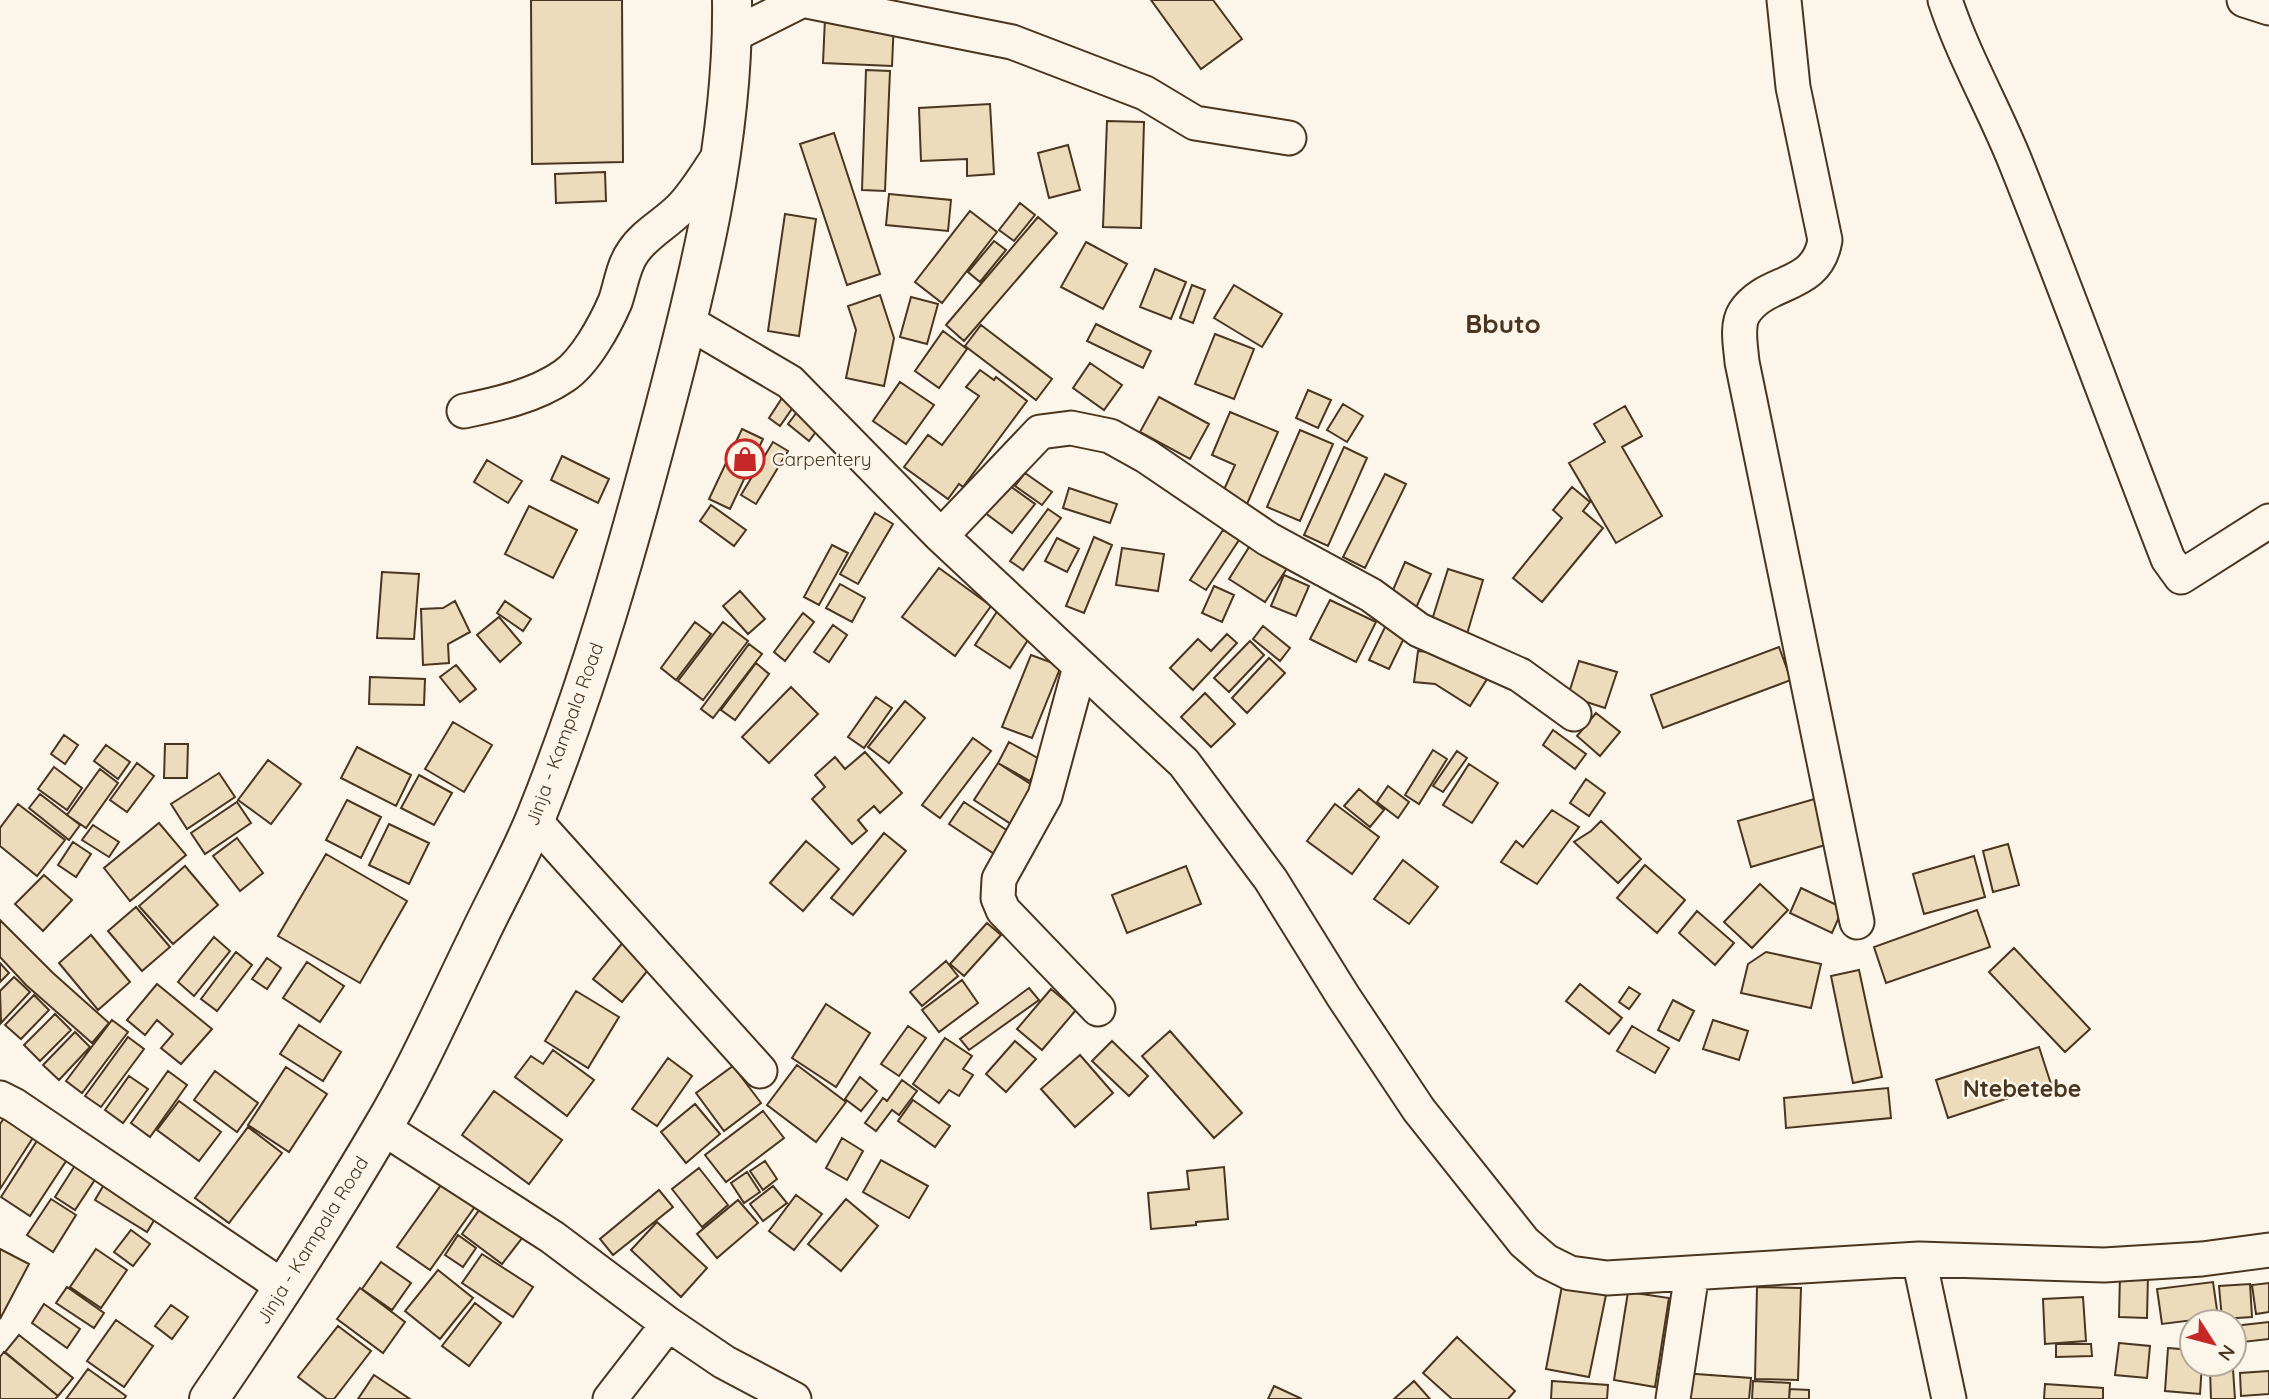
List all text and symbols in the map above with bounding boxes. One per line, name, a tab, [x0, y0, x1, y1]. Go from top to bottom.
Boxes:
district label: Bbuto	[1465, 307, 1541, 340]
shop icon: Carpentery	[724, 438, 766, 480]
place label: Carpentery	[772, 447, 872, 471]
street label: Jinja - Kampala Road	[520, 639, 608, 829]
district label: Ntebetebe	[1963, 1074, 2081, 1103]
street label: Jinja - Kampala Road	[251, 1152, 373, 1328]
north arrow	[2178, 1308, 2248, 1378]
text: N	[2213, 1340, 2241, 1366]

